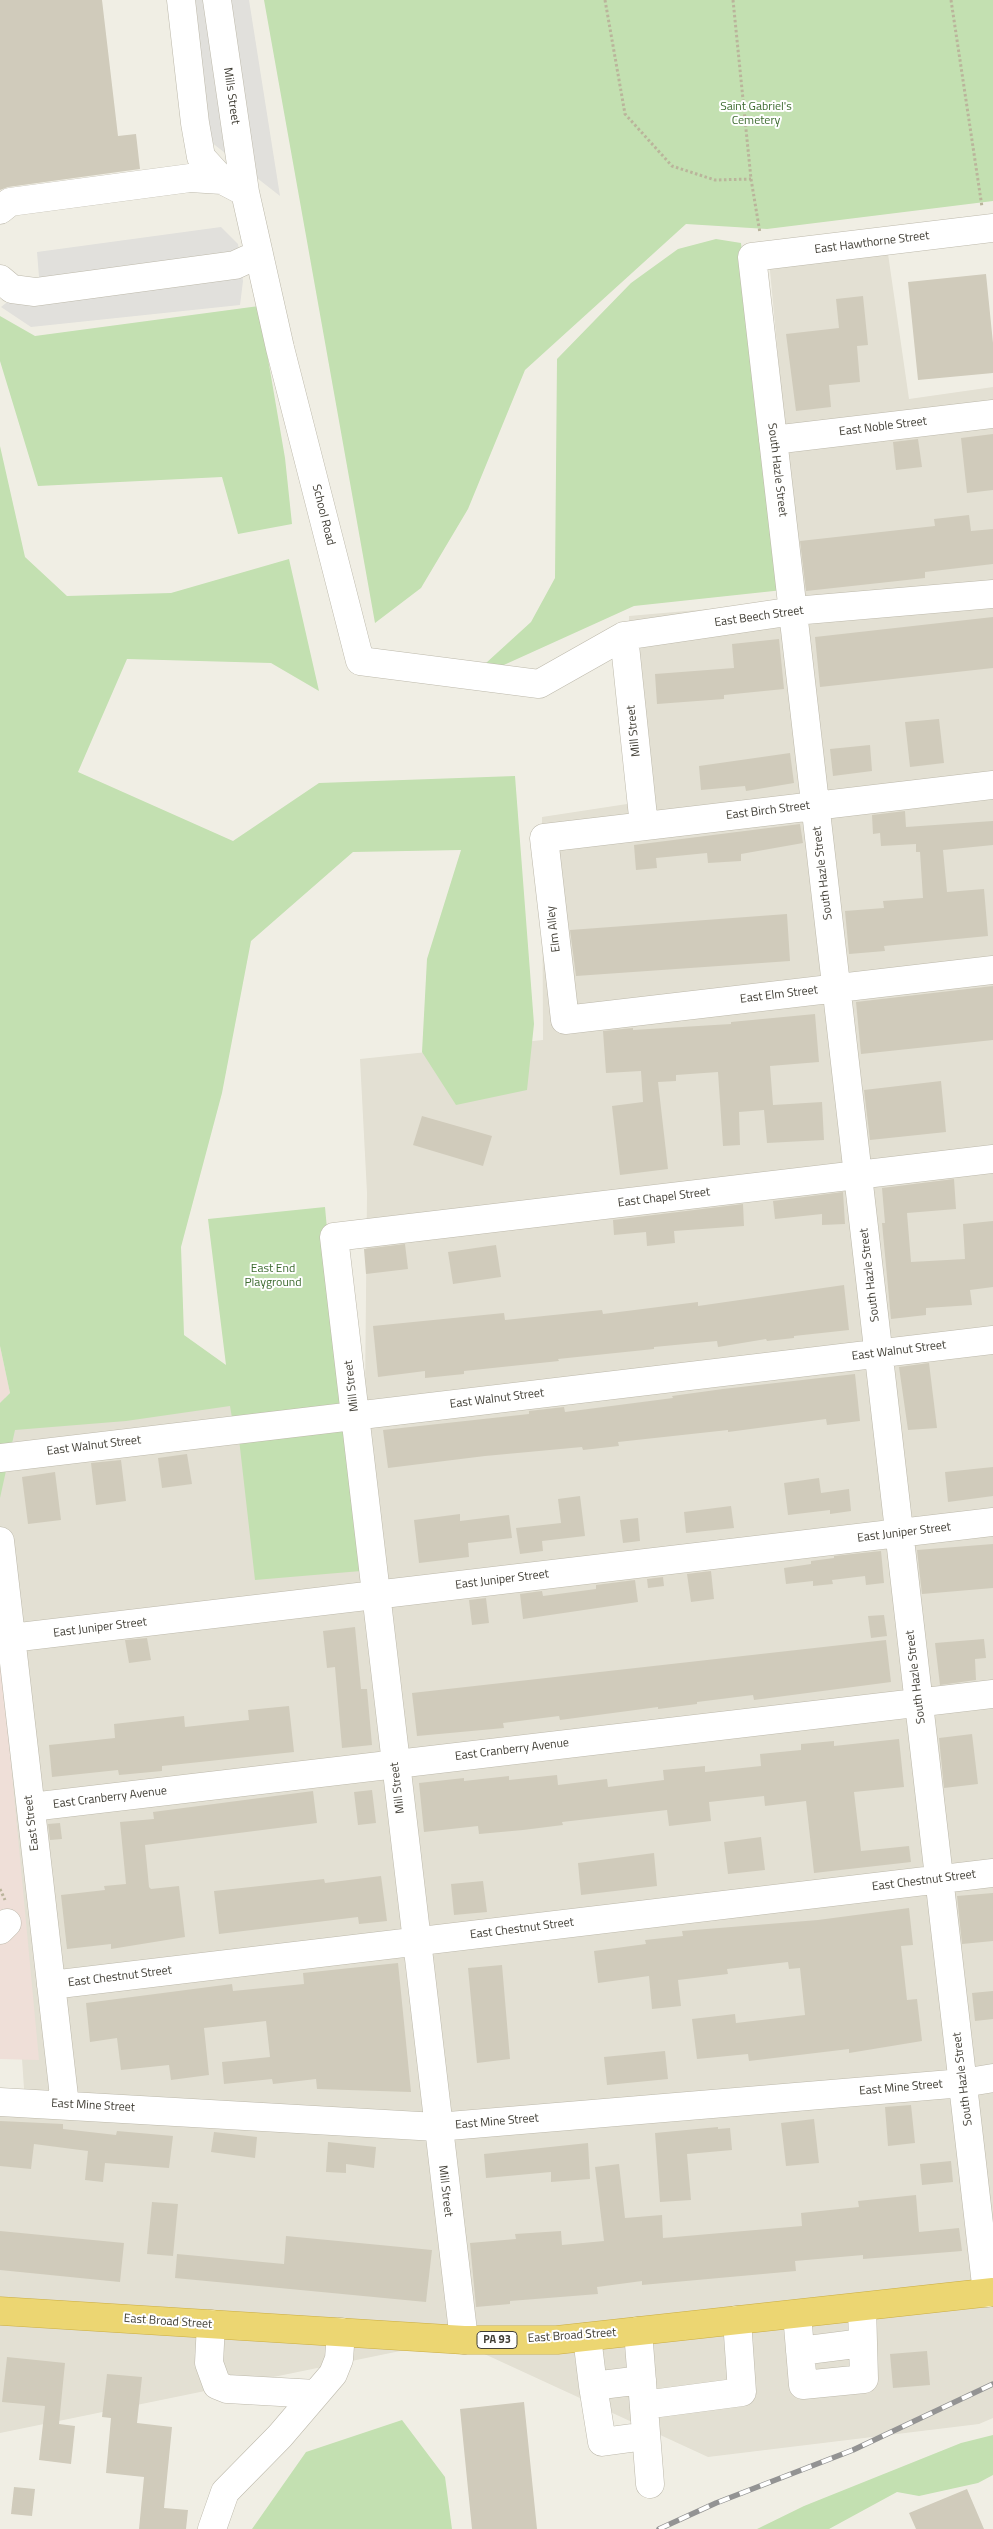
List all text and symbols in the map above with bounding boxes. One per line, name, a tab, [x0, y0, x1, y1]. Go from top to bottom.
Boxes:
street label: Mills Street	[220, 67, 242, 125]
park label: Saint Gabriel's Cemetery	[720, 100, 792, 128]
street label: East Hawthorne Street	[814, 229, 930, 257]
street label: East Noble Street	[838, 414, 928, 440]
street label: South Hazle Street	[764, 422, 790, 518]
street label: School Road	[308, 483, 338, 547]
street label: East Beech Street	[714, 604, 804, 630]
street label: Mill Street	[624, 704, 644, 758]
street label: East Birch Street	[725, 799, 811, 823]
street label: South Hazle Street	[810, 825, 836, 921]
street label: Elm Alley	[544, 905, 564, 953]
street label: East Elm Street	[739, 983, 819, 1007]
street label: East Chapel Street	[617, 1185, 711, 1211]
street label: South Hazle Street	[857, 1227, 883, 1323]
park label: East End Playground	[244, 1262, 302, 1290]
street label: East Walnut Street	[851, 1338, 947, 1364]
street label: Mill Street	[342, 1359, 362, 1413]
street label: East Walnut Street	[449, 1386, 545, 1412]
street label: East Walnut Street	[46, 1433, 142, 1459]
street label: East Juniper Street	[856, 1520, 952, 1546]
street label: East Juniper Street	[454, 1567, 550, 1593]
street label: East Juniper Street	[52, 1615, 148, 1641]
street label: South Hazle Street	[903, 1629, 929, 1725]
street label: East Cranberry Avenue	[454, 1736, 570, 1764]
street label: Mill Street	[388, 1761, 408, 1815]
street label: East Cranberry Avenue	[52, 1784, 168, 1812]
street label: East Street	[21, 1794, 43, 1852]
street label: East Chestnut Street	[871, 1867, 977, 1895]
street label: East Chestnut Street	[469, 1915, 575, 1943]
street label: East Chestnut Street	[67, 1963, 173, 1991]
street label: South Hazle Street	[950, 2031, 976, 2127]
street label: East Mine Street	[859, 2077, 943, 2099]
street label: East Mine Street	[51, 2097, 135, 2115]
street label: East Mine Street	[455, 2111, 539, 2133]
street label: Mill Street	[435, 2164, 455, 2218]
street label: East Broad Street	[123, 2312, 213, 2332]
street label: East Broad Street	[527, 2326, 617, 2346]
road number: PA 93	[477, 2332, 517, 2348]

